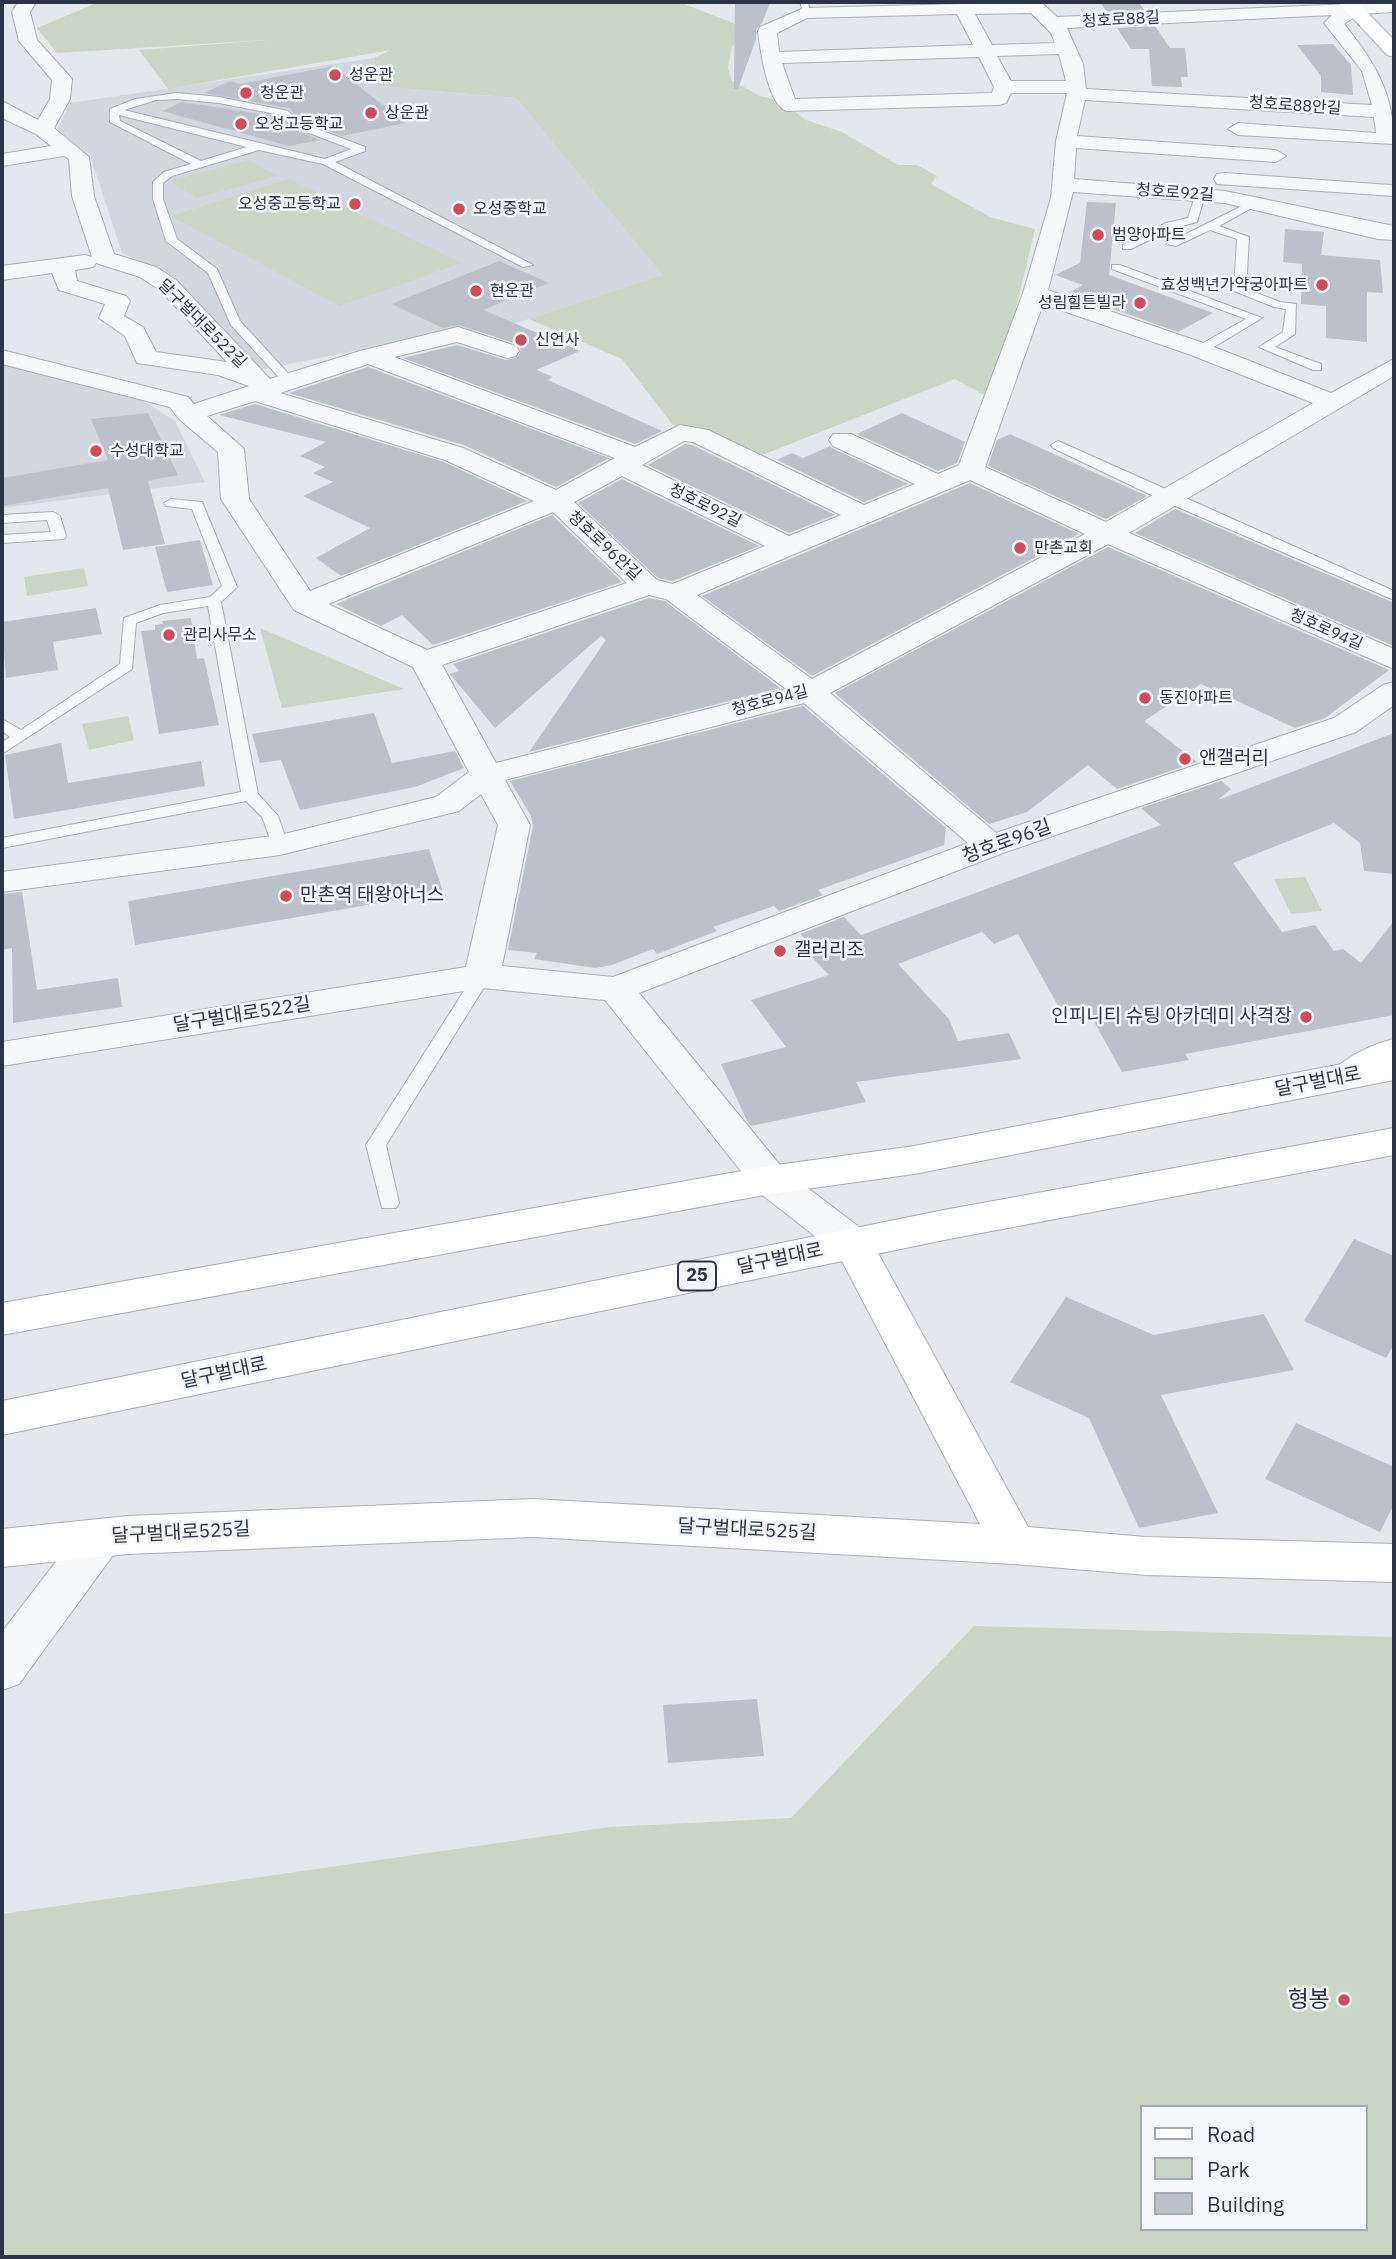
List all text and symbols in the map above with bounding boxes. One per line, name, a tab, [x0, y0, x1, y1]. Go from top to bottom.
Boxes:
street label: 청호로88길	[1082, 8, 1160, 32]
place label: 성운관	[349, 65, 393, 85]
marker: 성운관	[327, 67, 343, 83]
place label: 청운관	[260, 83, 304, 103]
marker: 청운관	[238, 85, 254, 101]
street label: 청호로88안길	[1248, 93, 1342, 119]
place label: 상운관	[385, 103, 429, 123]
marker: 상운관	[363, 105, 379, 121]
place label: 오성고등학교	[255, 114, 343, 134]
marker: 오성고등학교	[233, 116, 249, 132]
street label: 청호로92길	[1135, 181, 1215, 205]
place label: 오성중고등학교	[238, 194, 341, 214]
marker: 오성중고등학교	[347, 196, 363, 212]
place label: 오성중학교	[473, 199, 547, 219]
marker: 오성중학교	[451, 201, 467, 217]
place label: 범양아파트	[1112, 225, 1186, 245]
marker: 범양아파트	[1090, 227, 1106, 243]
place label: 효성백년가약궁아파트	[1161, 275, 1308, 295]
street label: 달구벌대로522길	[154, 276, 250, 372]
marker: 효성백년가약궁아파트	[1314, 277, 1330, 293]
place label: 현운관	[490, 281, 534, 301]
marker: 현운관	[468, 283, 484, 299]
place label: 성림힐튼빌라	[1038, 293, 1126, 313]
marker: 성림힐튼빌라	[1132, 295, 1148, 311]
place label: 신언사	[535, 330, 579, 350]
marker: 신언사	[513, 332, 529, 348]
place label: 수성대학교	[110, 441, 184, 461]
marker: 수성대학교	[88, 443, 104, 459]
street label: 청호로92길	[666, 480, 744, 532]
street label: 청호로96안길	[564, 507, 644, 585]
place label: 만촌교회	[1034, 538, 1093, 558]
marker: 만촌교회	[1012, 540, 1028, 556]
street label: 청호로94길	[1286, 605, 1366, 655]
place label: 관리사무소	[183, 625, 257, 645]
marker: 관리사무소	[161, 627, 177, 643]
street label: 청호로94길	[730, 682, 810, 720]
place label: 동진아파트	[1159, 688, 1233, 708]
marker: 동진아파트	[1137, 690, 1153, 706]
place label: 앤갤러리	[1199, 748, 1269, 770]
marker: 앤갤러리	[1177, 751, 1193, 767]
street label: 청호로96길	[960, 815, 1054, 869]
place label: 만촌역 태왕아너스	[300, 885, 444, 907]
marker: 만촌역 태왕아너스	[278, 888, 294, 904]
place label: 갤러리조	[794, 940, 864, 962]
marker: 갤러리조	[772, 943, 788, 959]
street label: 달구벌대로522길	[172, 993, 312, 1037]
place label: 인피니티 슈팅 아카데미 사격장	[1051, 1006, 1292, 1028]
marker: 인피니티 슈팅 아카데미 사격장	[1298, 1009, 1314, 1025]
street label: 달구벌대로	[1273, 1062, 1363, 1102]
street label: 달구벌대로	[735, 1239, 825, 1279]
road number: 25	[678, 1261, 716, 1290]
street label: 달구벌대로	[179, 1353, 269, 1393]
street label: 달구벌대로525길	[677, 1515, 817, 1545]
street label: 달구벌대로525길	[111, 1518, 251, 1548]
place label: 형봉	[1288, 1986, 1330, 2014]
marker: 형봉	[1336, 1992, 1352, 2008]
legend	[1140, 2105, 1368, 2231]
text: Road	[1207, 2120, 1255, 2148]
text: Park	[1207, 2155, 1250, 2183]
text: Building	[1207, 2190, 1284, 2218]

